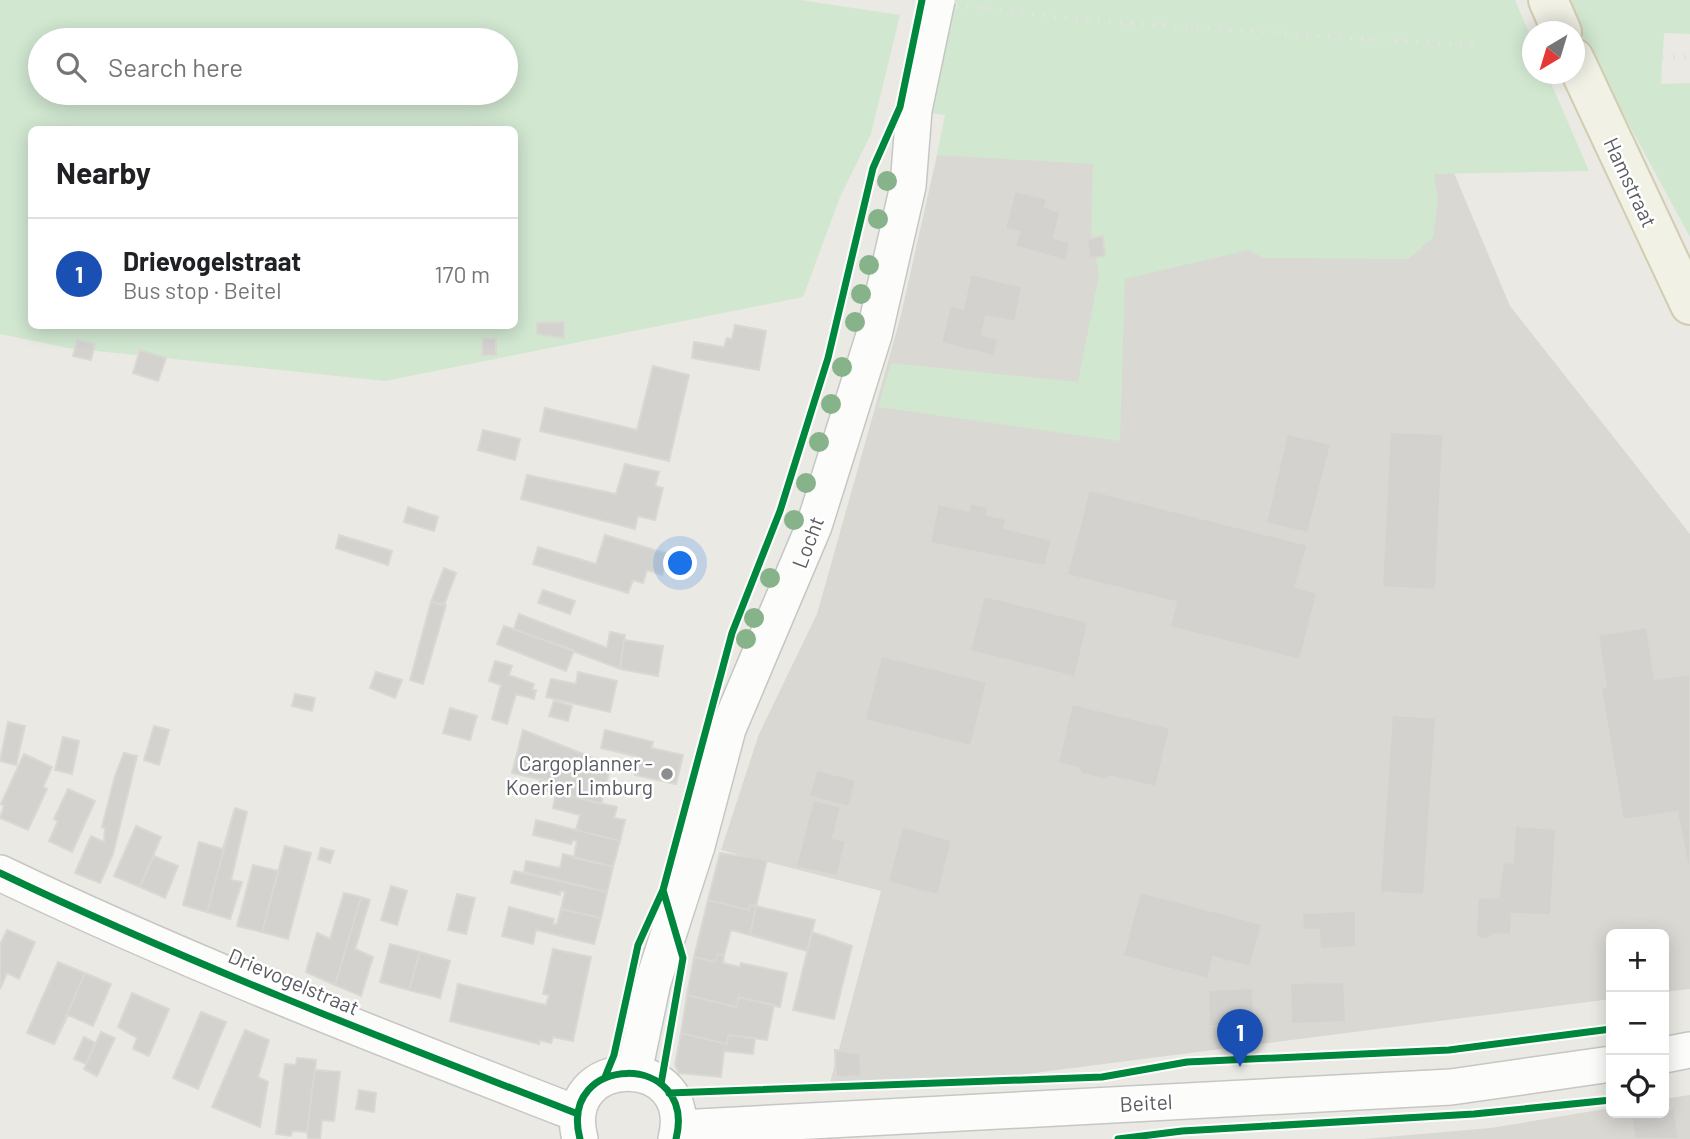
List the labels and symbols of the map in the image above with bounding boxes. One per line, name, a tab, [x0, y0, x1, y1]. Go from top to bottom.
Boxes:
north arrow	[1522, 21, 1585, 84]
street label: Hamstraat	[1599, 133, 1663, 231]
street label: Locht	[786, 513, 828, 571]
your location	[663, 546, 697, 580]
place label: Cargoplanner - Koerier Limburg	[506, 750, 653, 799]
marker: Cargoplanner - Koerier Limburg	[659, 766, 675, 782]
street label: Drievogelstraat	[225, 942, 363, 1020]
pin: 1	[1217, 1009, 1263, 1067]
street label: Beitel	[1119, 1088, 1173, 1116]

